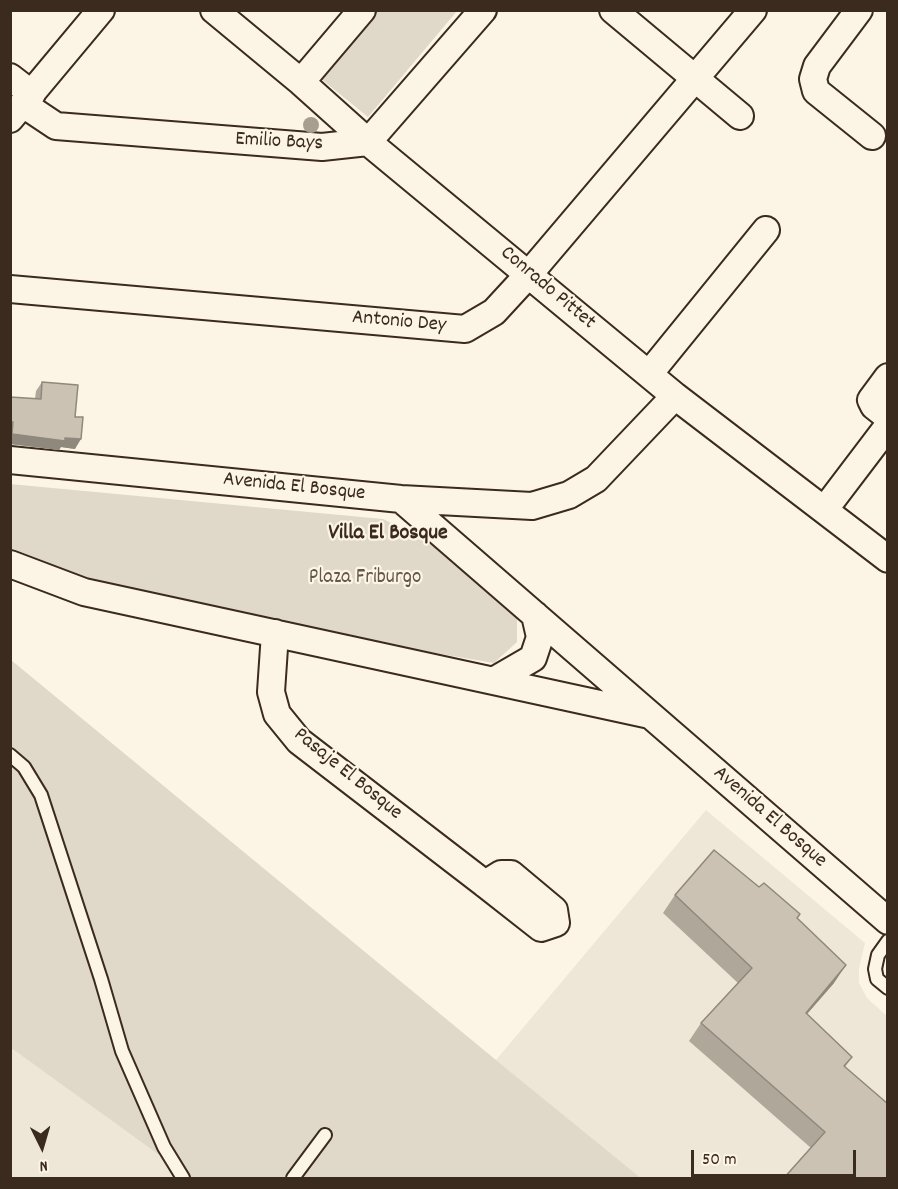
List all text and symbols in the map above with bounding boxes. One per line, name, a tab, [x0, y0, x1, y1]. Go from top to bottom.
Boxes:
street label: Emilio Bays	[234, 128, 324, 158]
street label: Conrado Pittet	[494, 242, 600, 336]
street label: Antonio Dey	[351, 306, 447, 340]
street label: Avenida El Bosque	[222, 468, 366, 508]
district label: Villa El Bosque	[328, 522, 448, 548]
park label: Plaza Friburgo	[309, 566, 421, 592]
street label: Pasaje El Bosque	[287, 723, 407, 827]
street label: Avenida El Bosque	[707, 762, 831, 874]
north arrow	[12, 1117, 72, 1177]
scale bar	[694, 1138, 859, 1176]
text: 50 m	[702, 1148, 737, 1173]
text: N	[39, 1154, 49, 1177]

